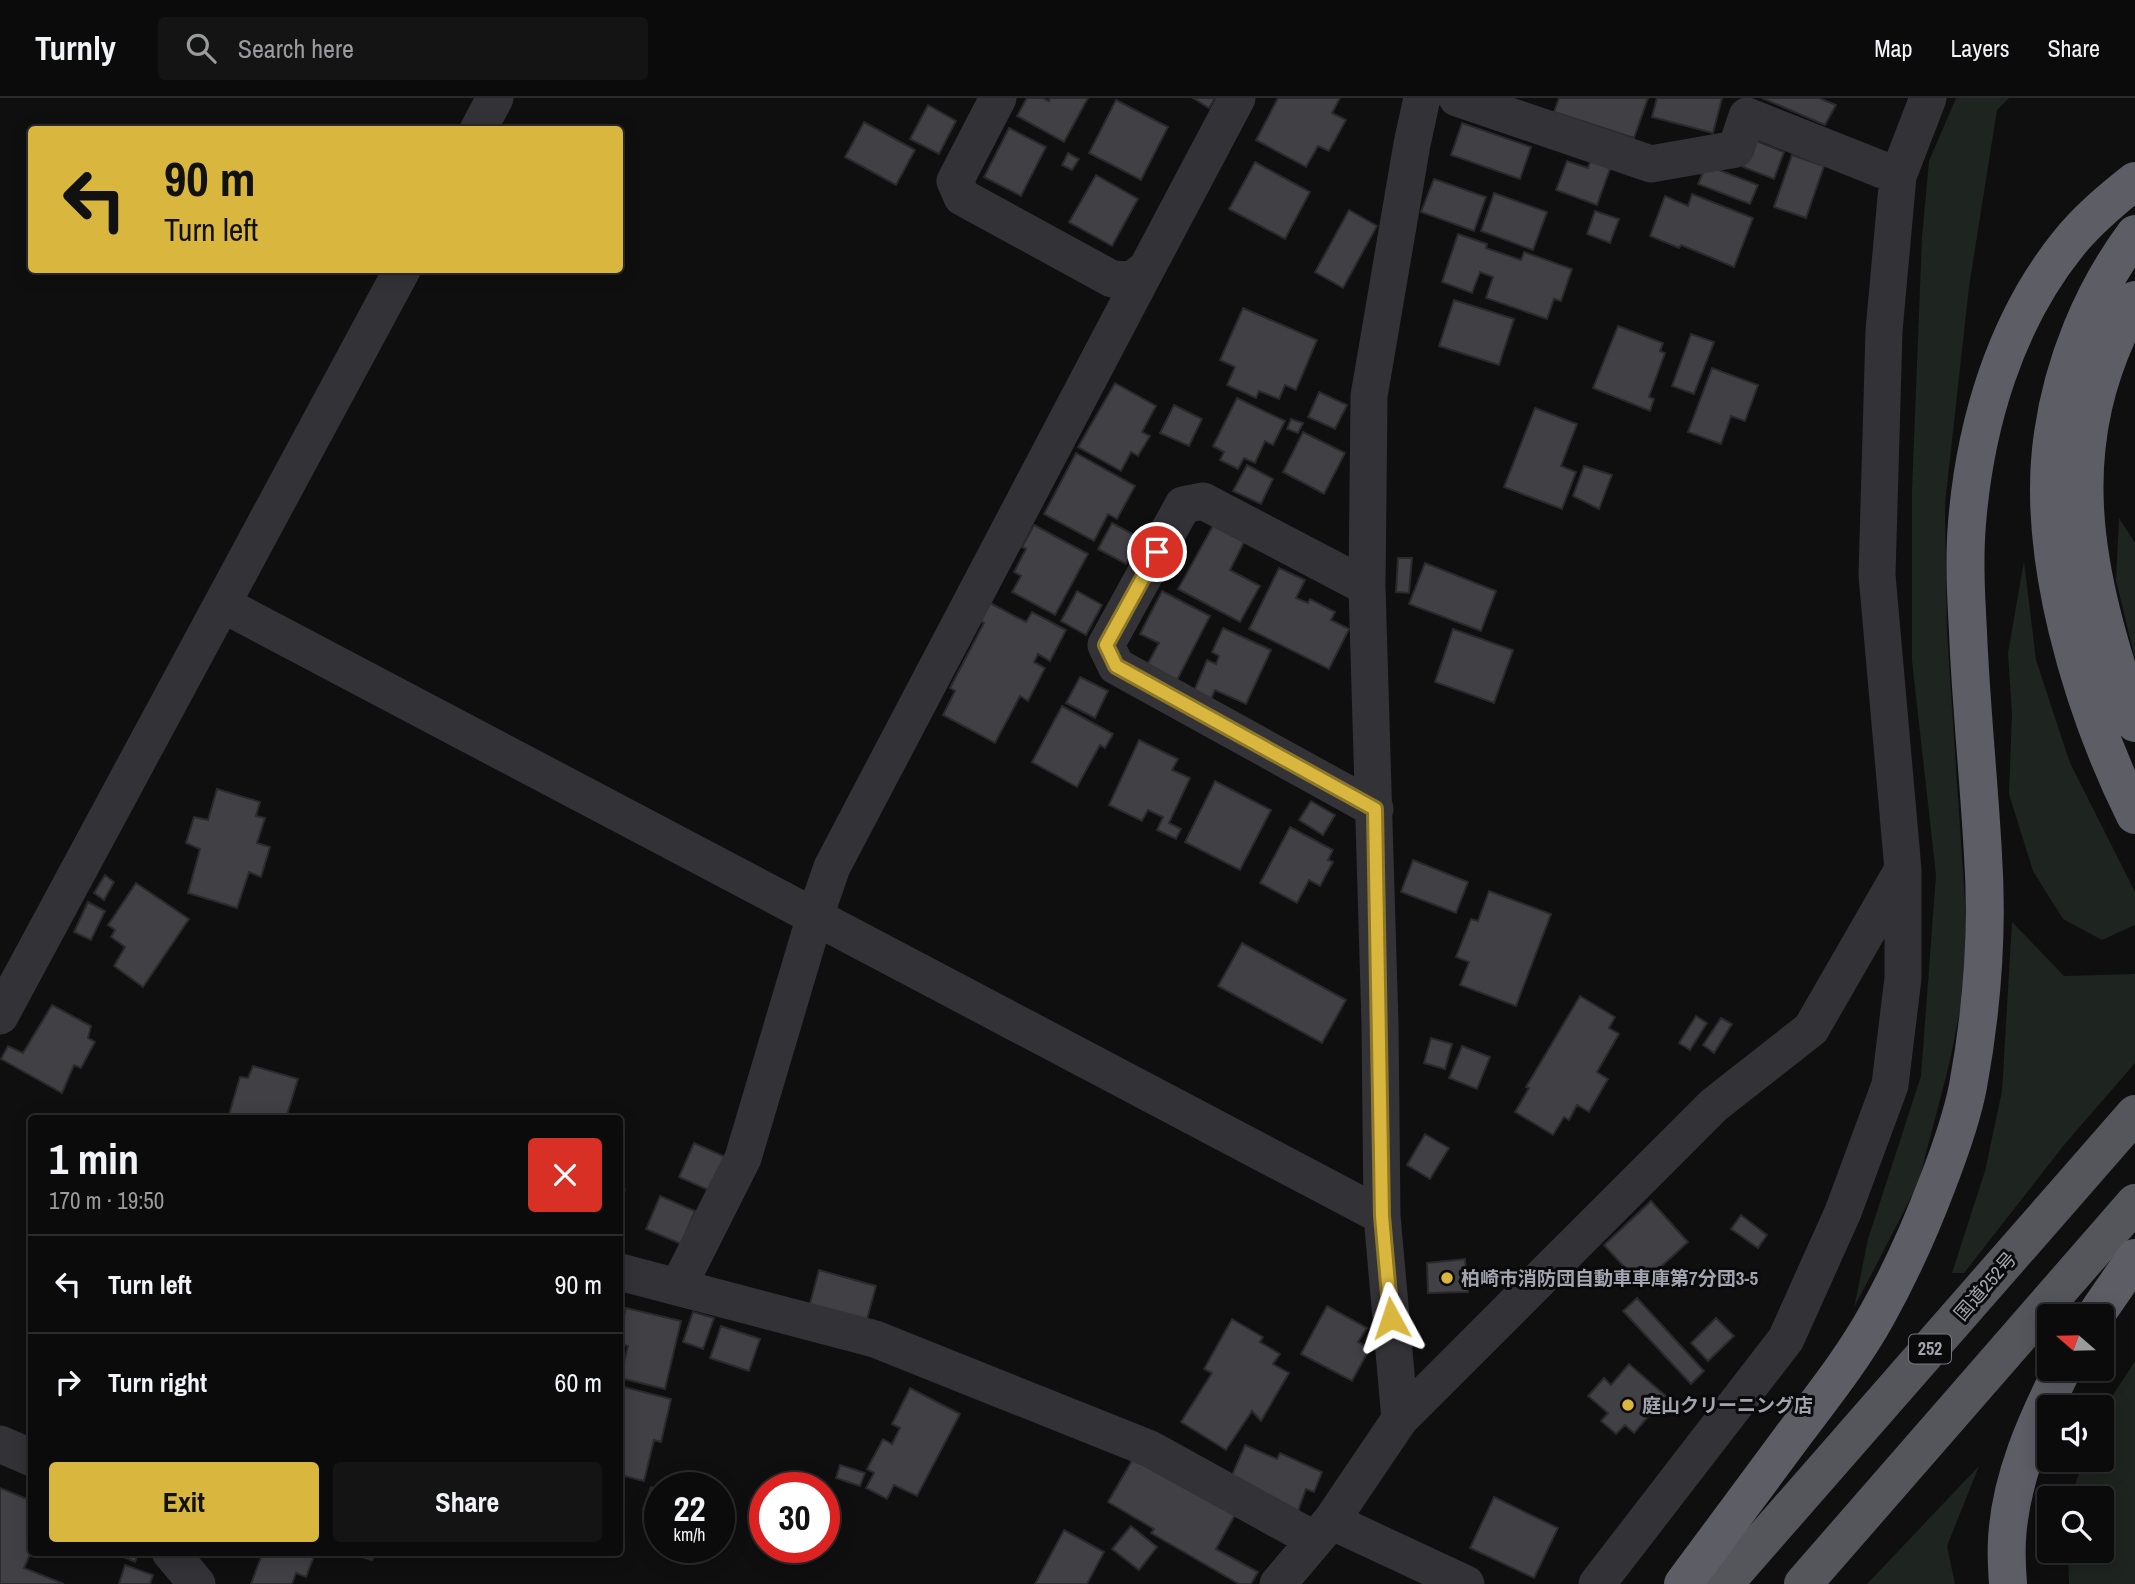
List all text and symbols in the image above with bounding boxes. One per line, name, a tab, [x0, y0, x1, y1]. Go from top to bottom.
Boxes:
search box	[158, 17, 648, 80]
text: Turnly	[35, 26, 116, 70]
icon: search	[182, 29, 220, 67]
text: Search here	[238, 31, 354, 66]
text: Map	[1874, 32, 1912, 64]
text: Layers	[1950, 32, 2009, 64]
text: Share	[2047, 32, 2100, 64]
text: 90 m	[164, 145, 256, 211]
icon: left	[49, 154, 140, 245]
text: Turn left	[164, 208, 258, 251]
pin	[1127, 522, 1187, 582]
icon: arrive	[1138, 533, 1176, 571]
text: 1 min	[49, 1131, 139, 1187]
button: close	[528, 1138, 602, 1212]
text: 170 m · 19:50	[49, 1185, 164, 1216]
street label: 国道252号	[1948, 1246, 2022, 1326]
icon: left	[49, 1265, 87, 1303]
place label: 柏崎市消防団自動車車庫第7分団3-5	[1461, 1265, 1759, 1291]
text: Turn left	[108, 1267, 192, 1302]
text: 90 m	[555, 1267, 602, 1302]
marker: 柏崎市消防団自動車車庫第7分団3-5	[1439, 1270, 1455, 1286]
position arrow	[1354, 1281, 1428, 1355]
north arrow	[2037, 1304, 2114, 1381]
map controls	[2037, 1304, 2114, 1563]
road number: 252	[1909, 1334, 1951, 1364]
icon: right	[49, 1363, 87, 1401]
text: Turn right	[108, 1365, 207, 1400]
text: 60 m	[555, 1365, 602, 1400]
place label: 庭山クリーニング店	[1642, 1392, 1813, 1418]
button: sound	[2037, 1395, 2114, 1472]
marker: 庭山クリーニング店	[1620, 1397, 1636, 1413]
button: Exit	[49, 1462, 319, 1542]
button: Share	[333, 1462, 602, 1542]
speed limit sign: 30	[749, 1472, 840, 1563]
text: 22	[674, 1485, 705, 1532]
button: search	[2037, 1486, 2114, 1563]
text: km/h	[674, 1522, 706, 1547]

